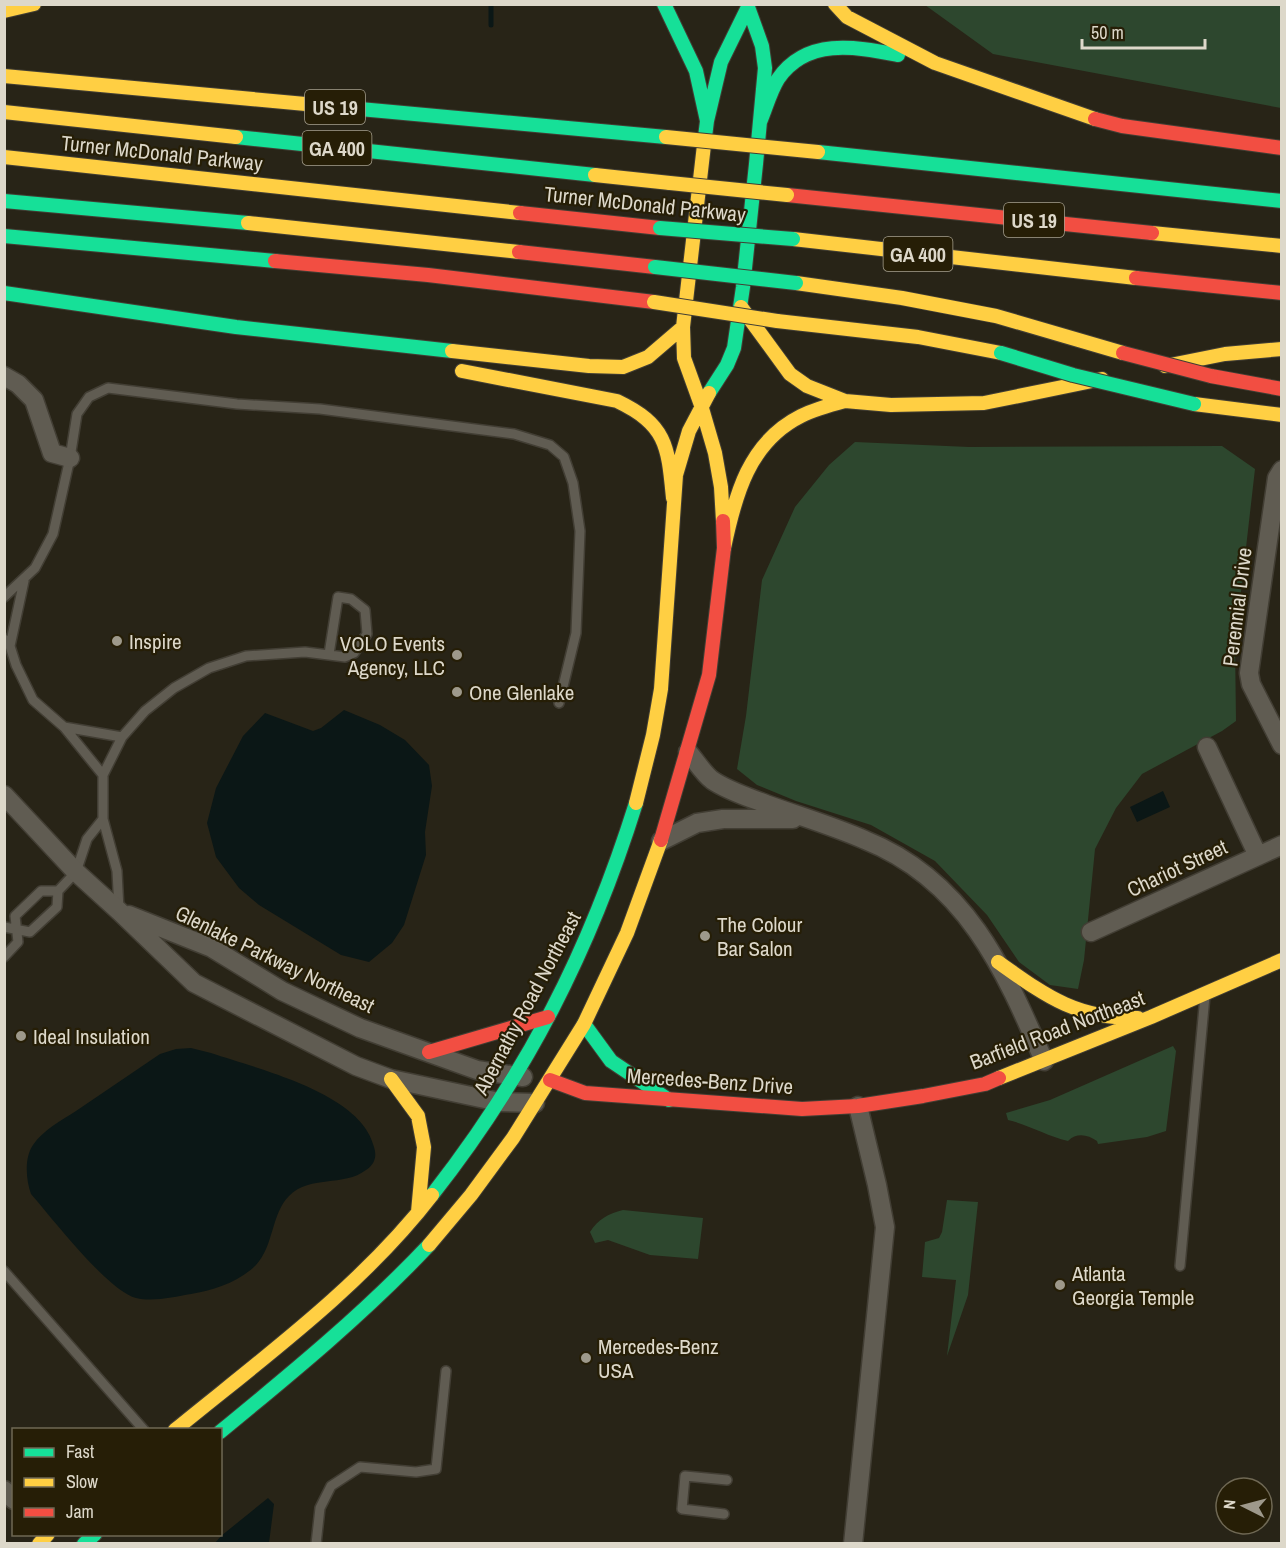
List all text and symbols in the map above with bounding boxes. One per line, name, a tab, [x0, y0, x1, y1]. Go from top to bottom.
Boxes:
scale bar	[1082, 12, 1205, 50]
text: 50 m	[1091, 20, 1124, 45]
road number: US 19	[305, 90, 365, 124]
street label: Turner McDonald Parkway	[60, 128, 265, 178]
road number: GA 400	[302, 131, 372, 165]
street label: Turner McDonald Parkway	[543, 179, 748, 229]
road number: US 19	[1004, 203, 1064, 237]
road number: GA 400	[884, 237, 952, 271]
street label: Perennial Drive	[1215, 546, 1259, 668]
place label: Inspire	[129, 627, 182, 656]
place label: VOLO Events Agency, LLC	[340, 629, 445, 682]
marker: Inspire	[110, 634, 124, 648]
marker: VOLO Events Agency, LLC	[450, 648, 464, 662]
place label: One Glenlake	[469, 678, 574, 707]
marker: One Glenlake	[450, 685, 464, 699]
street label: Chariot Street	[1122, 832, 1232, 904]
street label: Glenlake Parkway Northeast	[171, 898, 380, 1020]
street label: Abernathy Road Northeast	[466, 906, 588, 1101]
place label: The Colour Bar Salon	[717, 910, 802, 963]
marker: The Colour Bar Salon	[698, 929, 712, 943]
street label: Barfield Road Northeast	[966, 983, 1149, 1077]
place label: Ideal Insulation	[33, 1022, 150, 1051]
marker: Ideal Insulation	[14, 1029, 28, 1043]
street label: Mercedes-Benz Drive	[626, 1061, 794, 1101]
place label: Atlanta Georgia Temple	[1071, 1259, 1194, 1312]
marker: Atlanta Georgia Temple	[1053, 1278, 1067, 1292]
place label: Mercedes-Benz USA	[598, 1332, 719, 1385]
marker: Mercedes-Benz USA	[579, 1351, 593, 1365]
legend	[12, 1428, 222, 1536]
text: Fast	[66, 1439, 94, 1464]
text: Slow	[66, 1469, 98, 1494]
north arrow	[1214, 1476, 1274, 1536]
text: Jam	[66, 1499, 94, 1524]
text: N	[1218, 1499, 1241, 1510]

